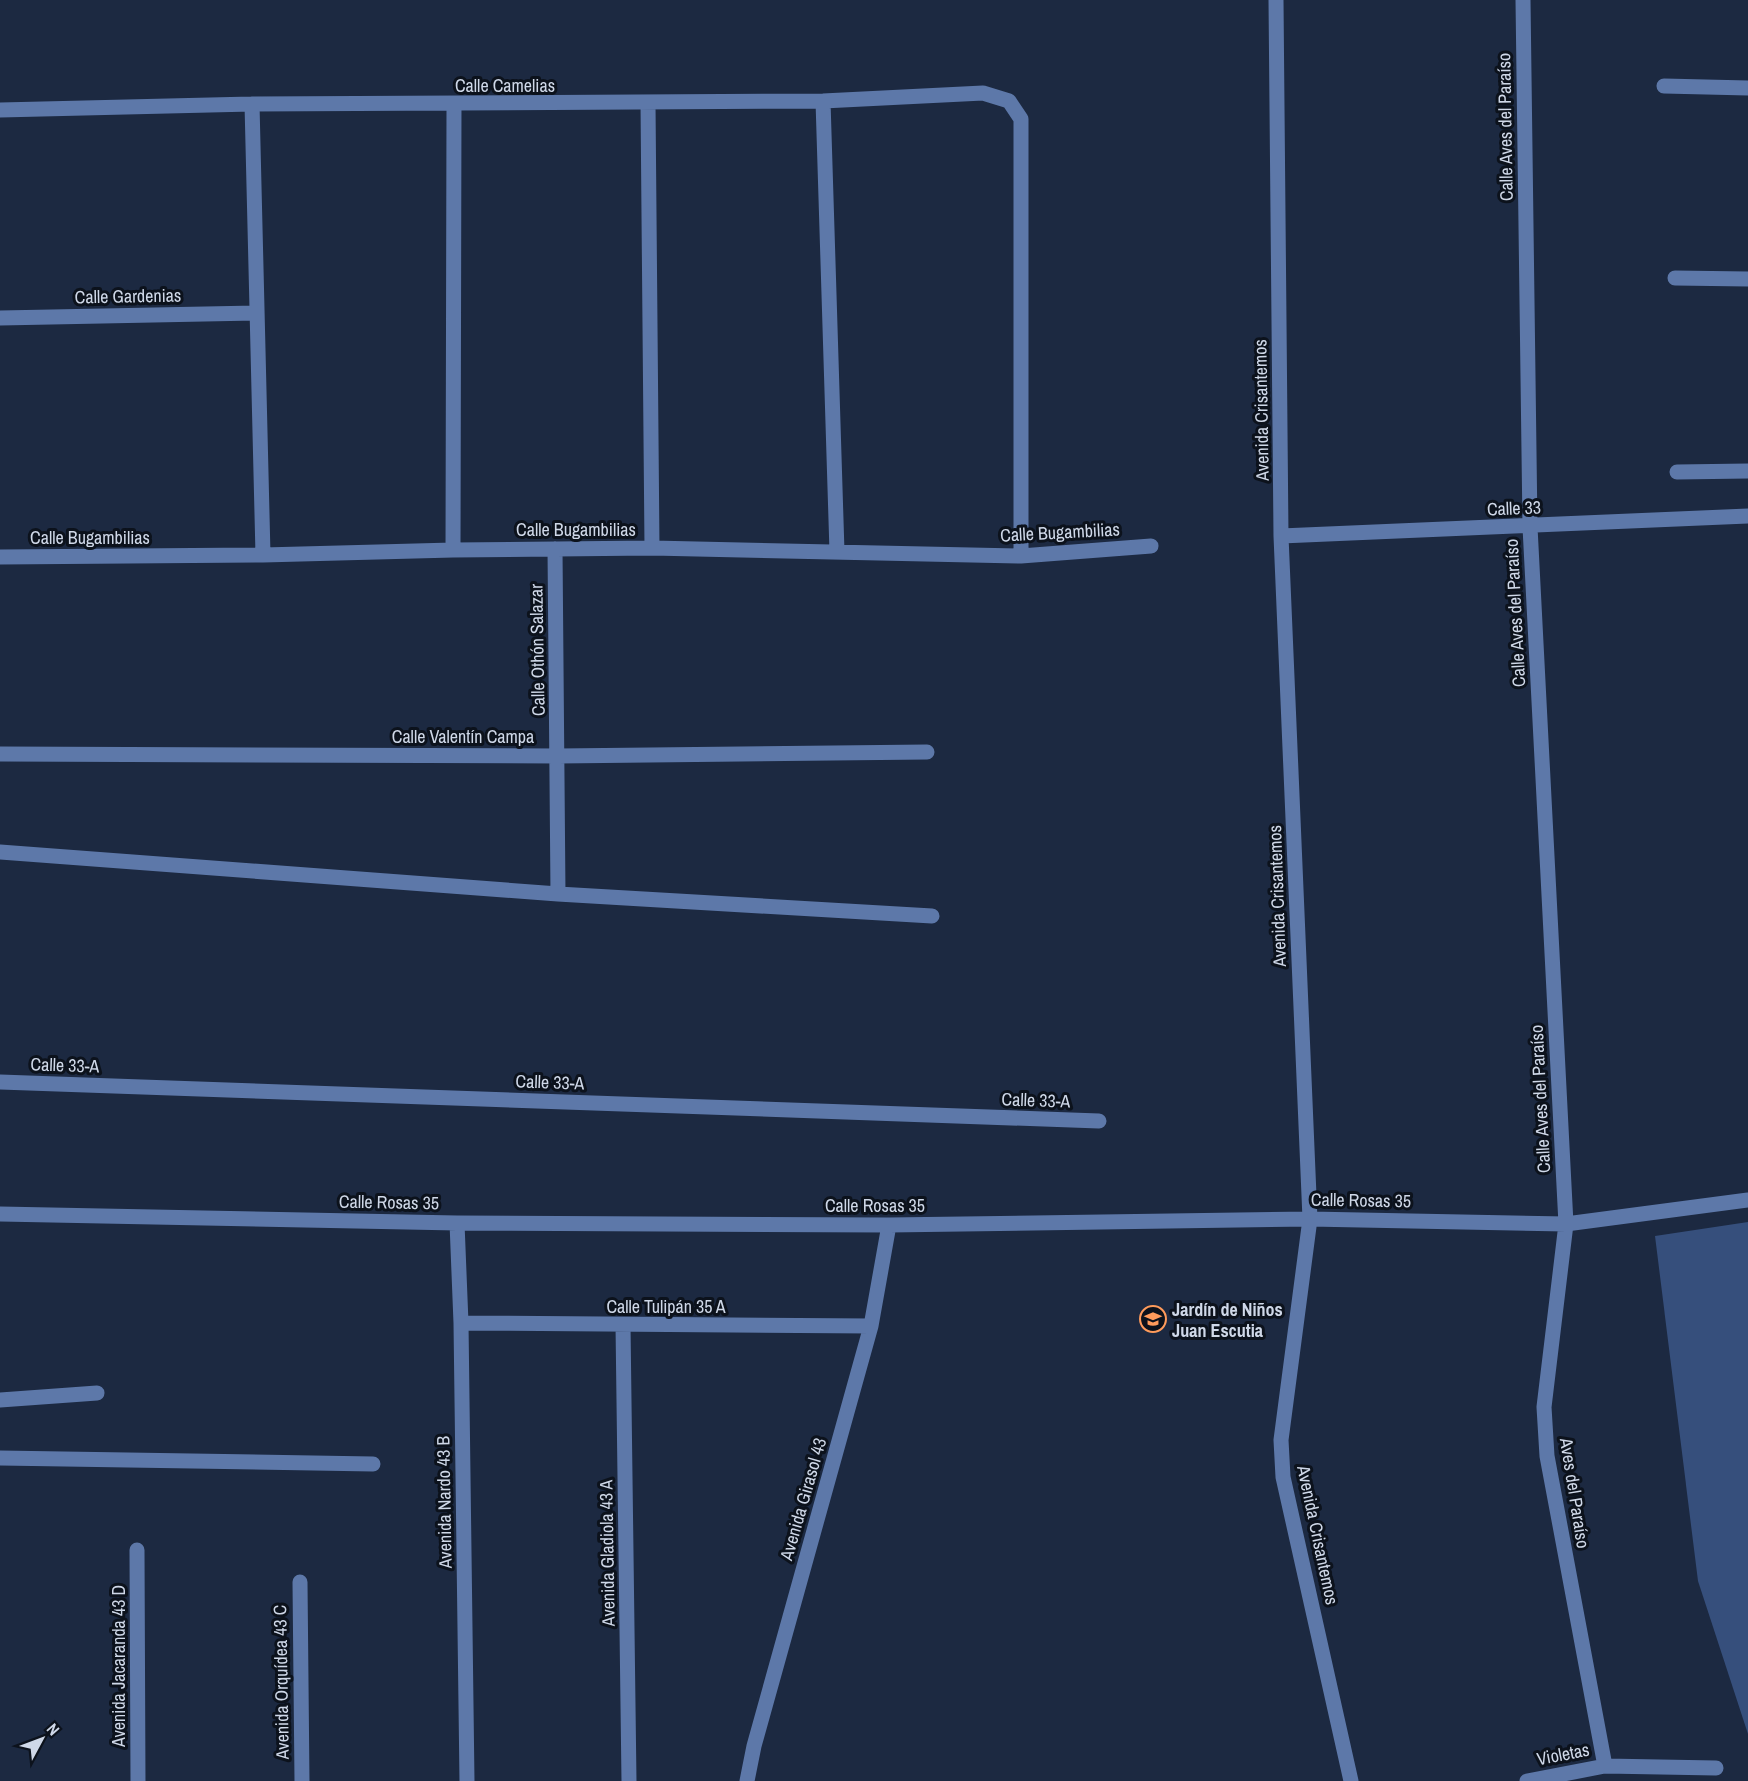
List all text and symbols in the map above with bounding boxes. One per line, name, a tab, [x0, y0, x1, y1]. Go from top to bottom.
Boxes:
street label: Calle Aves del Paraíso	[1491, 53, 1519, 201]
street label: Calle Camelias	[455, 73, 555, 98]
street label: Calle Gardenias	[74, 283, 182, 309]
street label: Avenida Crisantemos	[1247, 339, 1275, 482]
street label: Calle 33	[1487, 495, 1541, 521]
street label: Calle Bugambilias	[1000, 516, 1120, 548]
street label: Calle Bugambilias	[516, 517, 636, 542]
street label: Calle Bugambilias	[30, 525, 150, 550]
street label: Calle Aves del Paraíso	[1499, 538, 1531, 688]
street label: Calle Othón Salazar	[523, 584, 551, 716]
street label: Calle Valentín Campa	[392, 724, 534, 749]
street label: Avenida Crisantemos	[1262, 825, 1292, 968]
street label: Calle Aves del Paraíso	[1524, 1024, 1556, 1174]
street label: Calle 33-A	[30, 1051, 100, 1079]
street label: Calle 33-A	[515, 1068, 585, 1096]
street label: Calle 33-A	[1001, 1086, 1071, 1114]
street label: Calle Rosas 35	[1311, 1187, 1411, 1213]
street label: Calle Rosas 35	[339, 1189, 439, 1215]
street label: Calle Rosas 35	[825, 1193, 925, 1218]
street label: Calle Tulipán 35 A	[606, 1294, 726, 1319]
place label: Jardín de Niños Juan Escutia	[1172, 1297, 1283, 1343]
school or university icon: Jardín de Niños Juan Escutia	[1138, 1304, 1168, 1334]
street label: Avenida Nardo 43 B	[430, 1435, 458, 1570]
street label: Avenida Girasol 43	[773, 1435, 832, 1564]
street label: Aves del Paraíso	[1554, 1435, 1596, 1550]
street label: Avenida Crisantemos	[1291, 1462, 1345, 1607]
street label: Avenida Gladiola 43 A	[593, 1479, 621, 1628]
street label: Avenida Jacaranda 43 D	[106, 1585, 131, 1748]
street label: Avenida Orquídea 43 C	[267, 1604, 295, 1761]
north arrow	[12, 1709, 72, 1769]
text: N	[42, 1718, 65, 1740]
street label: Violetas	[1535, 1737, 1591, 1771]

